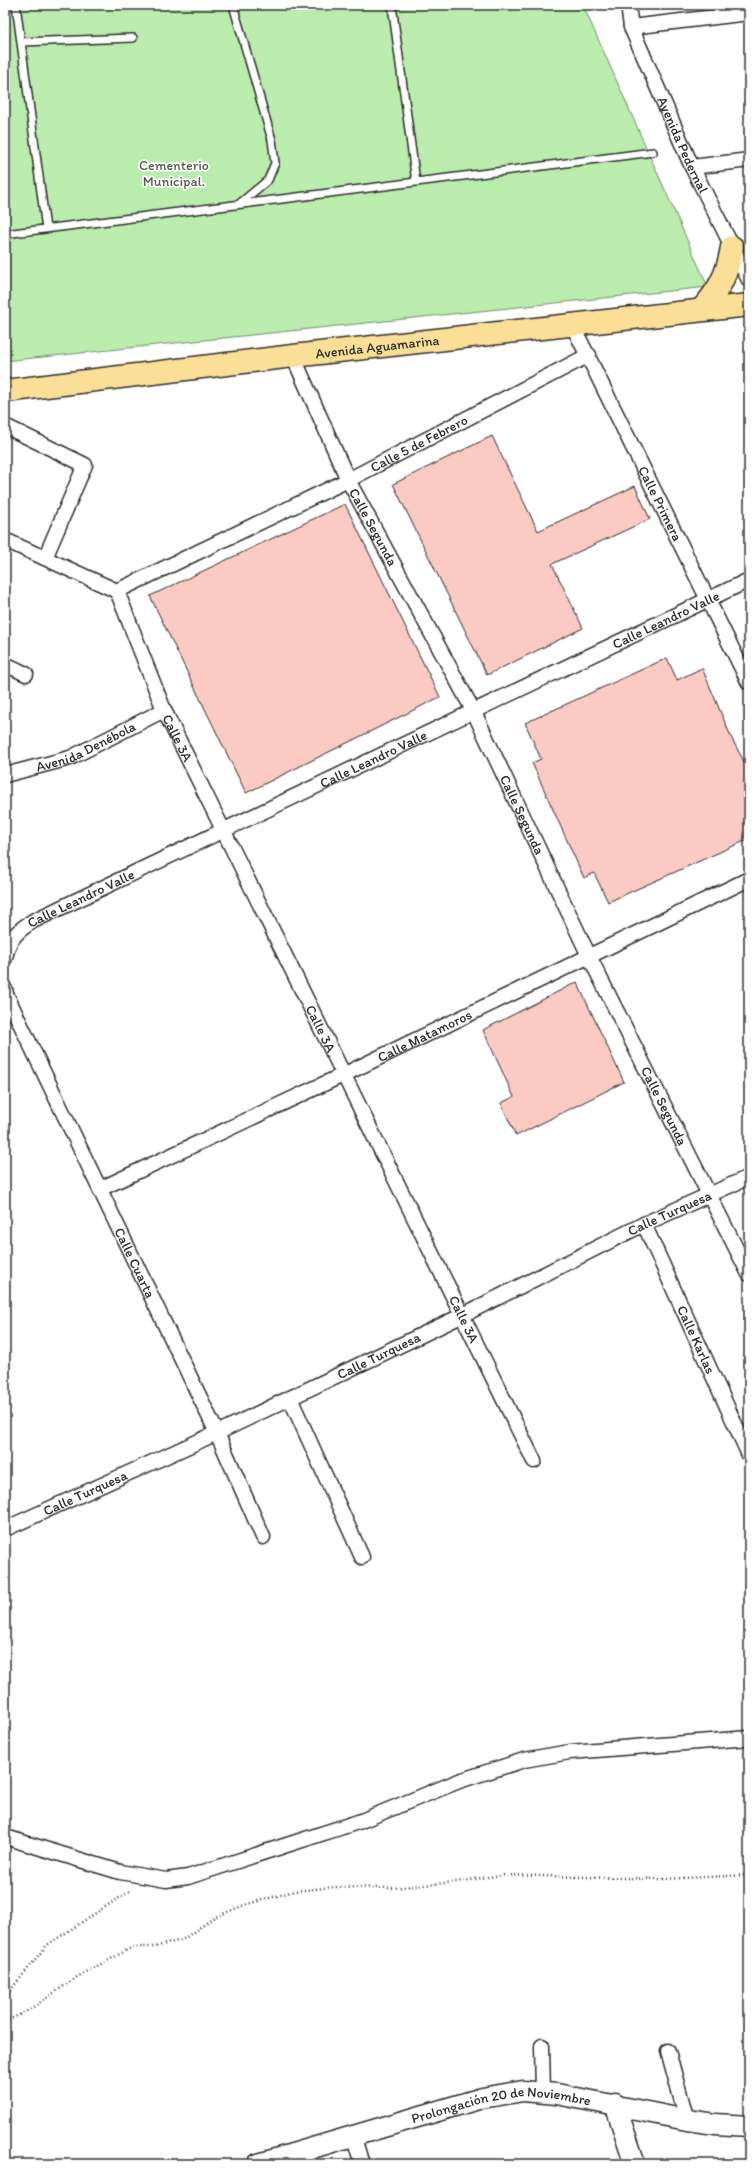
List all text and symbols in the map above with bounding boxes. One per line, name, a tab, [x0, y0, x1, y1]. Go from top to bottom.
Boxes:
street label: Avenida Pedernal	[653, 94, 712, 196]
park label: Cementerio Municipal.	[139, 157, 209, 190]
street label: Avenida Aguamarina	[315, 332, 440, 362]
street label: Calle 5 de Febrero	[367, 411, 471, 476]
street label: Calle Primera	[634, 463, 686, 544]
street label: Calle Segunda	[345, 485, 401, 569]
street label: Calle Leandro Valle	[610, 587, 723, 653]
street label: Calle 3A	[158, 712, 196, 765]
street label: Avenida Denébola	[34, 718, 139, 776]
street label: Calle Leandro Valle	[317, 727, 430, 792]
street label: Calle Segunda	[496, 772, 548, 857]
street label: Calle Leandro Valle	[24, 866, 138, 932]
street label: Calle 3A	[302, 1002, 339, 1055]
street label: Calle Matamoros	[375, 1006, 475, 1066]
street label: Calle Segunda	[637, 1064, 691, 1148]
street label: Calle Turquesa	[625, 1187, 715, 1240]
street label: Calle Cuarta	[111, 1225, 159, 1301]
street label: Calle 3A	[445, 1293, 482, 1346]
street label: Calle Karlas	[673, 1303, 719, 1377]
street label: Calle Turquesa	[334, 1328, 424, 1383]
street label: Calle Turquesa	[41, 1466, 131, 1520]
street label: Prolongación 20 de Noviembre	[409, 2083, 593, 2127]

